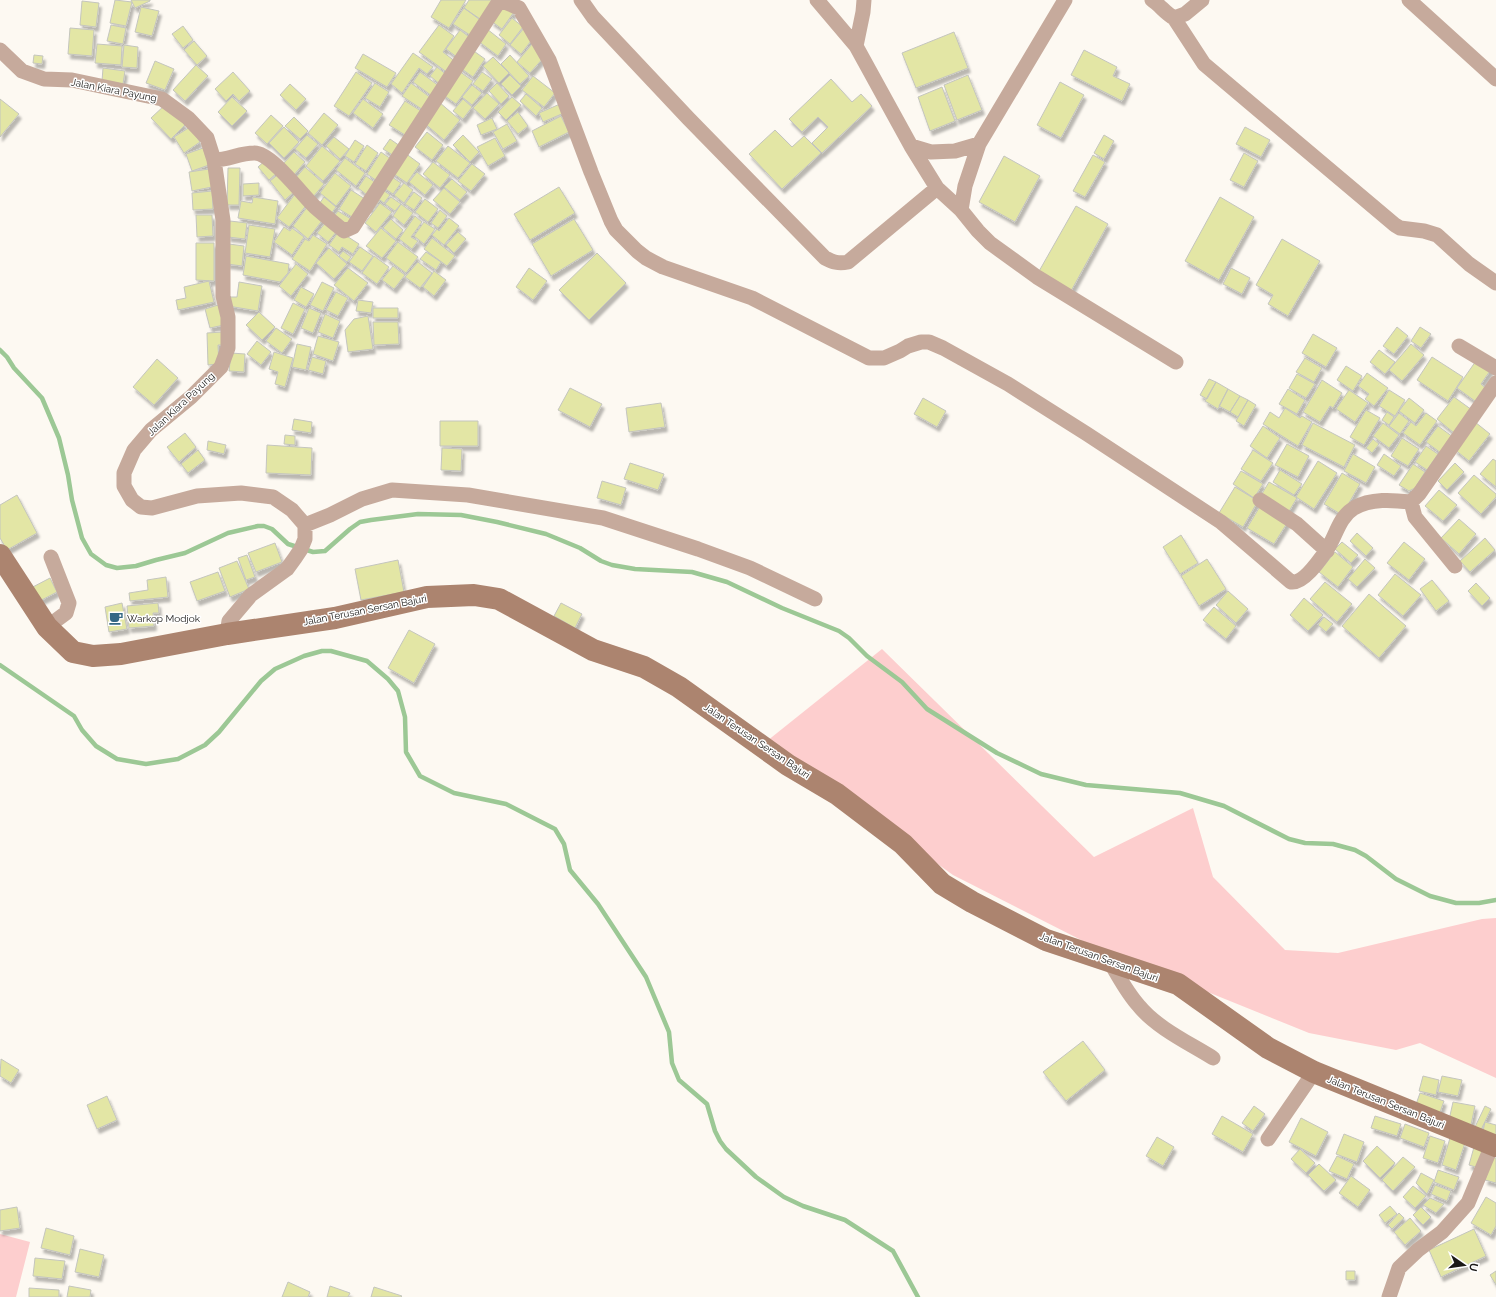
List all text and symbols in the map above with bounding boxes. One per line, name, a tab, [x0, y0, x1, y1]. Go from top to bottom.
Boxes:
street label: Jalan Kiara Payung	[70, 76, 158, 104]
street label: Jalan Kiara Payung	[145, 370, 217, 438]
street label: Jalan Terusan Sersan Bajuri	[302, 593, 428, 627]
cafe icon: Warkop Modjok	[108, 610, 124, 626]
place label: Warkop Modjok	[127, 613, 201, 624]
street label: Jalan Terusan Sersan Bajuri	[702, 701, 812, 781]
street label: Jalan Terusan Sersan Bajuri	[1038, 930, 1160, 984]
street label: Jalan Terusan Sersan Bajuri	[1326, 1073, 1446, 1131]
north arrow	[1444, 1245, 1484, 1285]
text: U	[1466, 1262, 1481, 1273]

